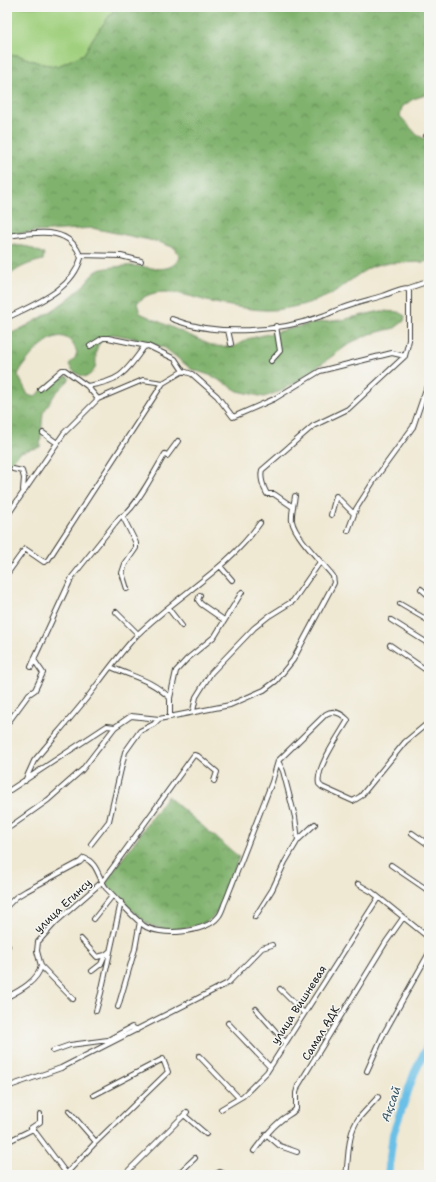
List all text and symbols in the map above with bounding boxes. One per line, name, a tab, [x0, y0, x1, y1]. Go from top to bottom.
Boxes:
street label: улица Егинсу	[31, 876, 95, 936]
street label: улица Вишневая	[268, 963, 330, 1047]
street label: Самал АДК	[299, 1003, 343, 1063]
water label: Ақсай	[377, 1084, 405, 1124]

